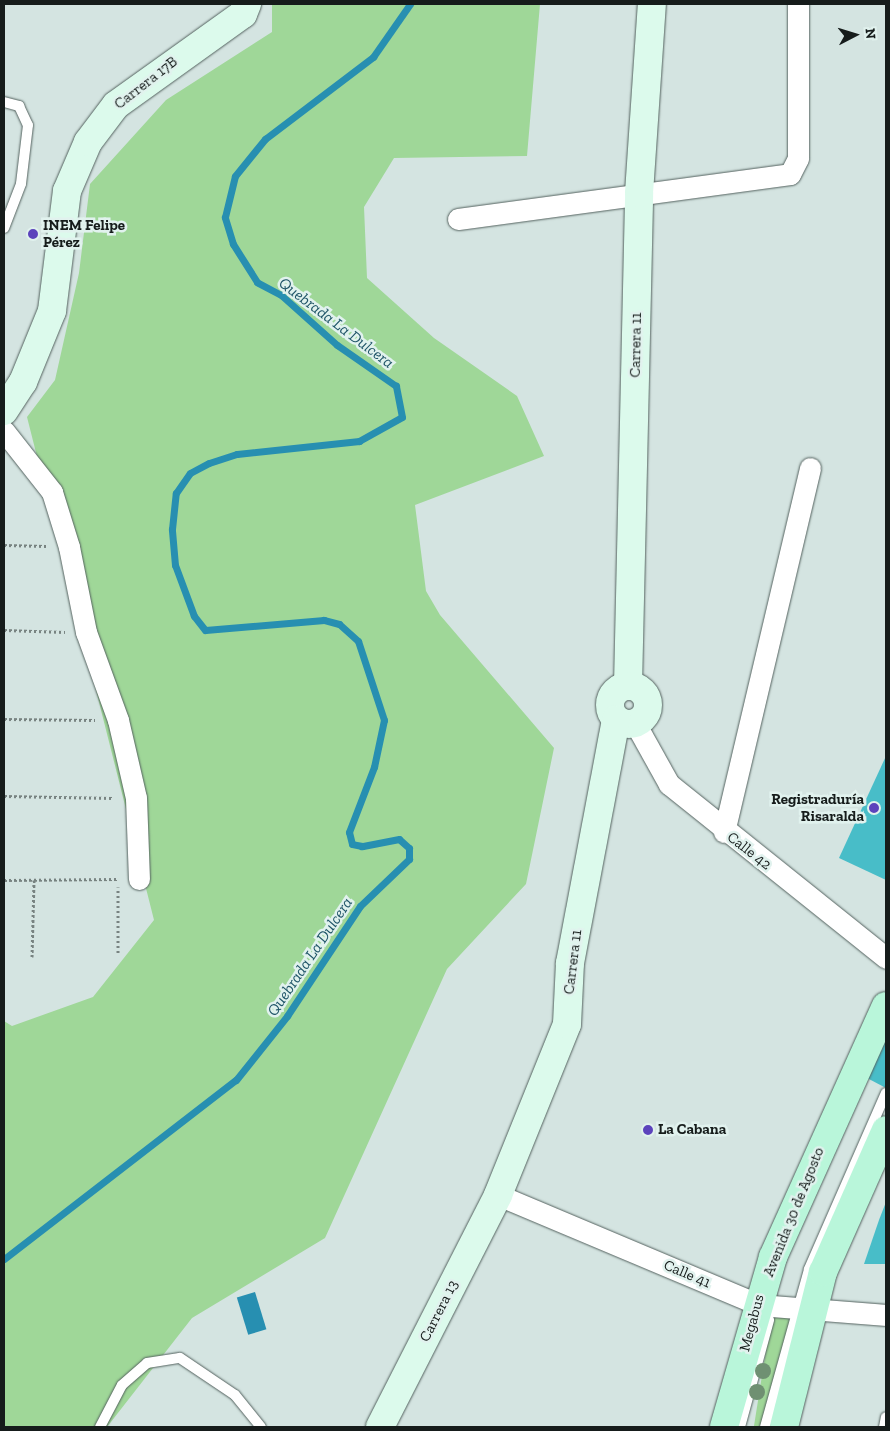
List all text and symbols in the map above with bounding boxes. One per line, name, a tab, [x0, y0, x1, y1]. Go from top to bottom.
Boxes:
north arrow	[830, 10, 880, 60]
text: N	[862, 28, 879, 40]
street label: Carrera 17B	[111, 53, 181, 113]
place label: INEM Felipe Pérez	[43, 216, 125, 251]
marker: INEM Felipe Pérez	[27, 228, 39, 240]
water label: Quebrada La Dulcera	[275, 274, 397, 372]
street label: Carrera 11	[626, 312, 646, 378]
place label: Registraduría Risaralda	[771, 790, 864, 825]
marker: Registraduría Risaralda	[868, 802, 880, 814]
street label: Calle 42	[723, 828, 775, 874]
water label: Quebrada La Dulcera	[263, 894, 357, 1020]
street label: Carrera 11	[560, 929, 586, 995]
place label: La Cabana	[658, 1121, 726, 1139]
marker: La Cabana	[642, 1124, 654, 1136]
street label: Avenida 30 de Agosto	[760, 1144, 828, 1280]
street label: Calle 41	[661, 1256, 713, 1292]
street label: Carrera 13	[416, 1277, 462, 1345]
street label: Megabus	[736, 1292, 768, 1354]

